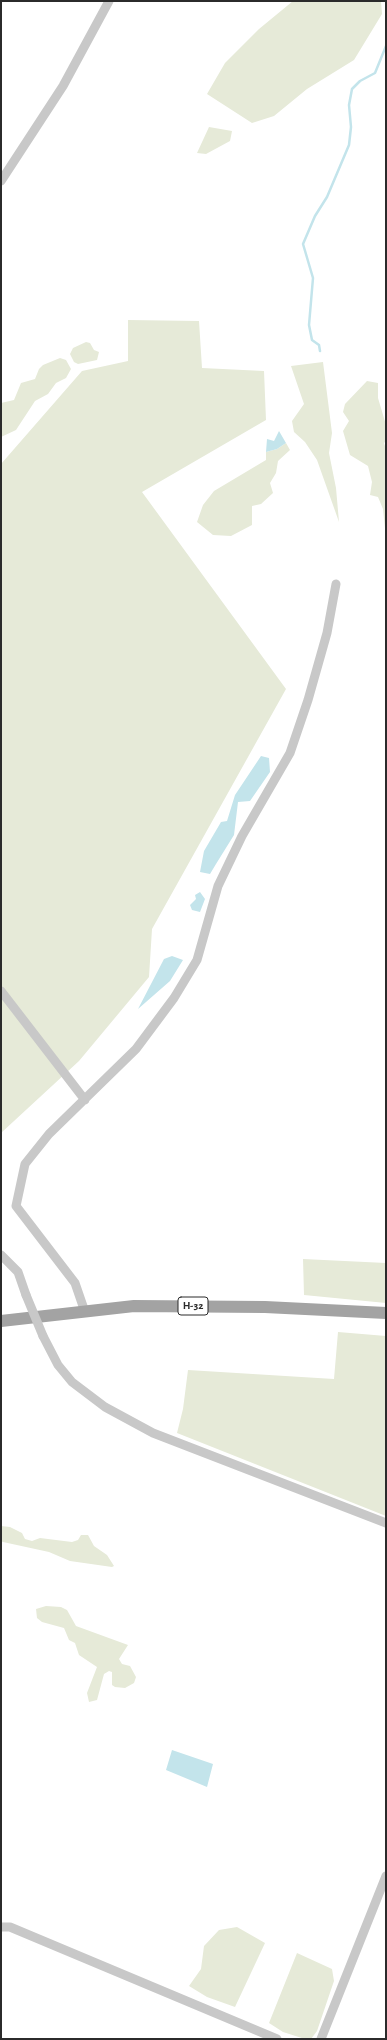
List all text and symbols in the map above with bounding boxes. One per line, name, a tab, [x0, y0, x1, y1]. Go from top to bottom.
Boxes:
road number: Н-32	[178, 1297, 208, 1315]

